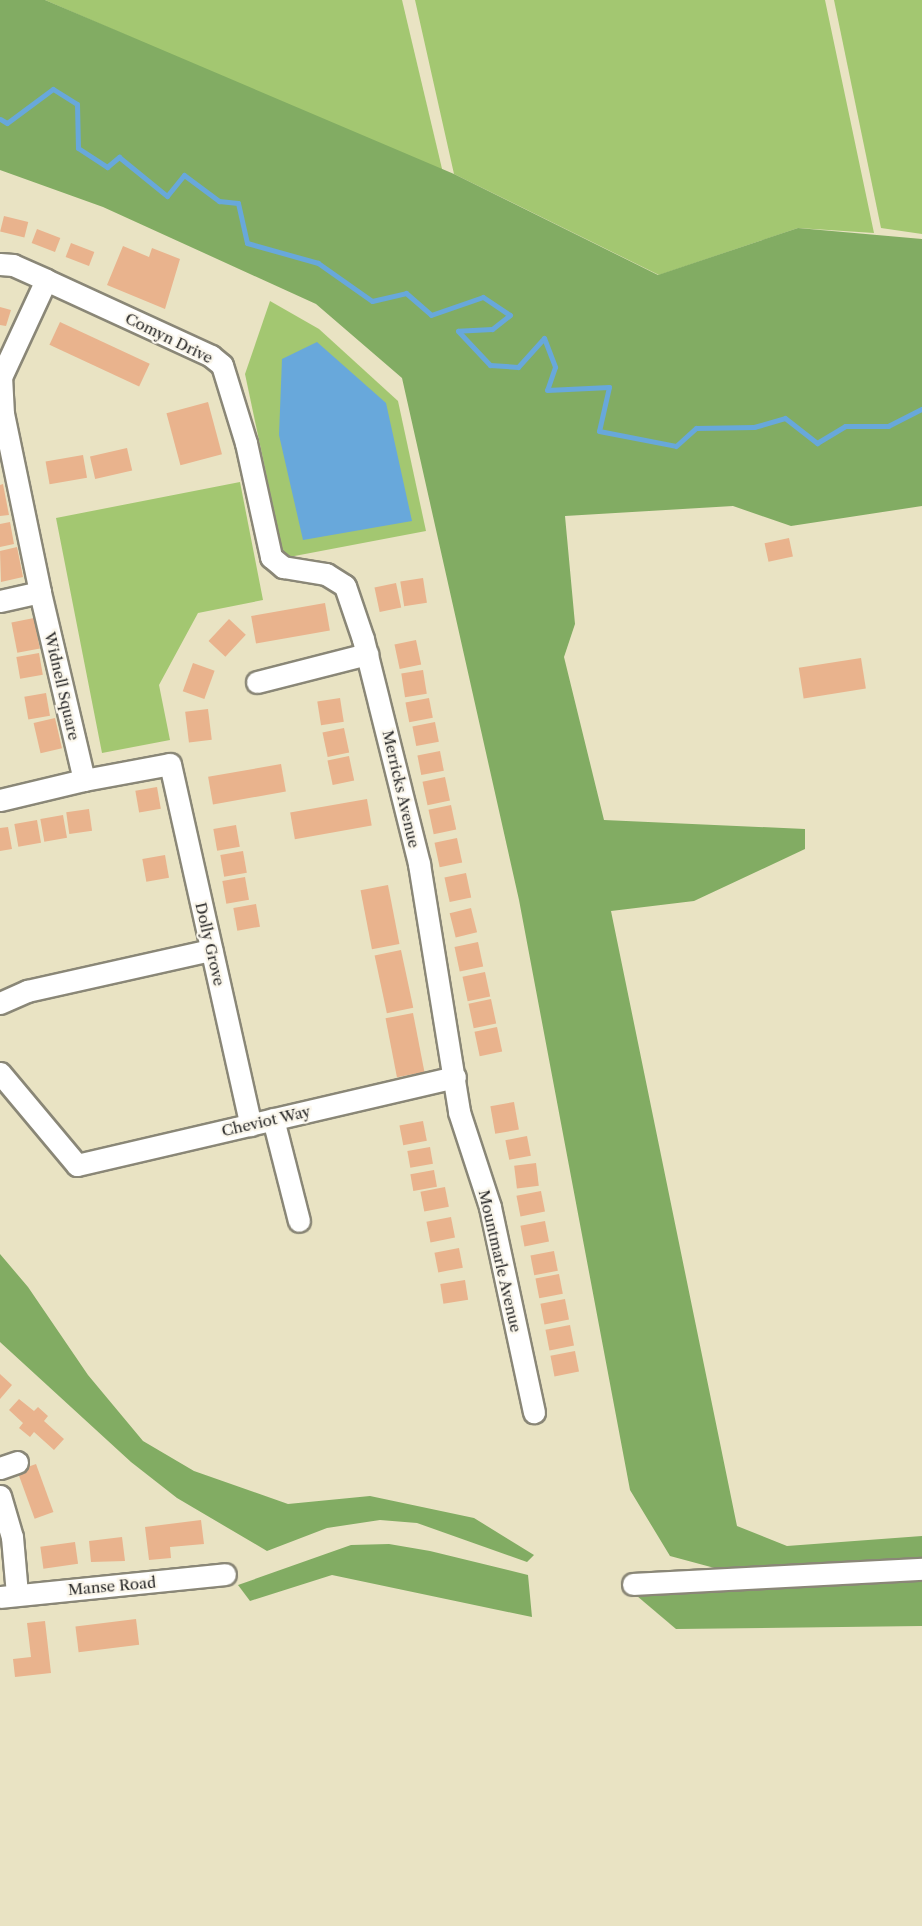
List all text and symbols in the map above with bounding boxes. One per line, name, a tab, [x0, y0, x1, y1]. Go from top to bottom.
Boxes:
street label: Comyn Drive	[122, 309, 216, 367]
street label: Widnell Square	[41, 630, 83, 742]
street label: Merricks Avenue	[379, 728, 423, 850]
street label: Dolly Grove	[192, 900, 228, 988]
street label: Cheviot Way	[220, 1102, 312, 1140]
street label: Mountmarle Avenue	[475, 1188, 525, 1334]
street label: Manse Road	[67, 1573, 157, 1599]

